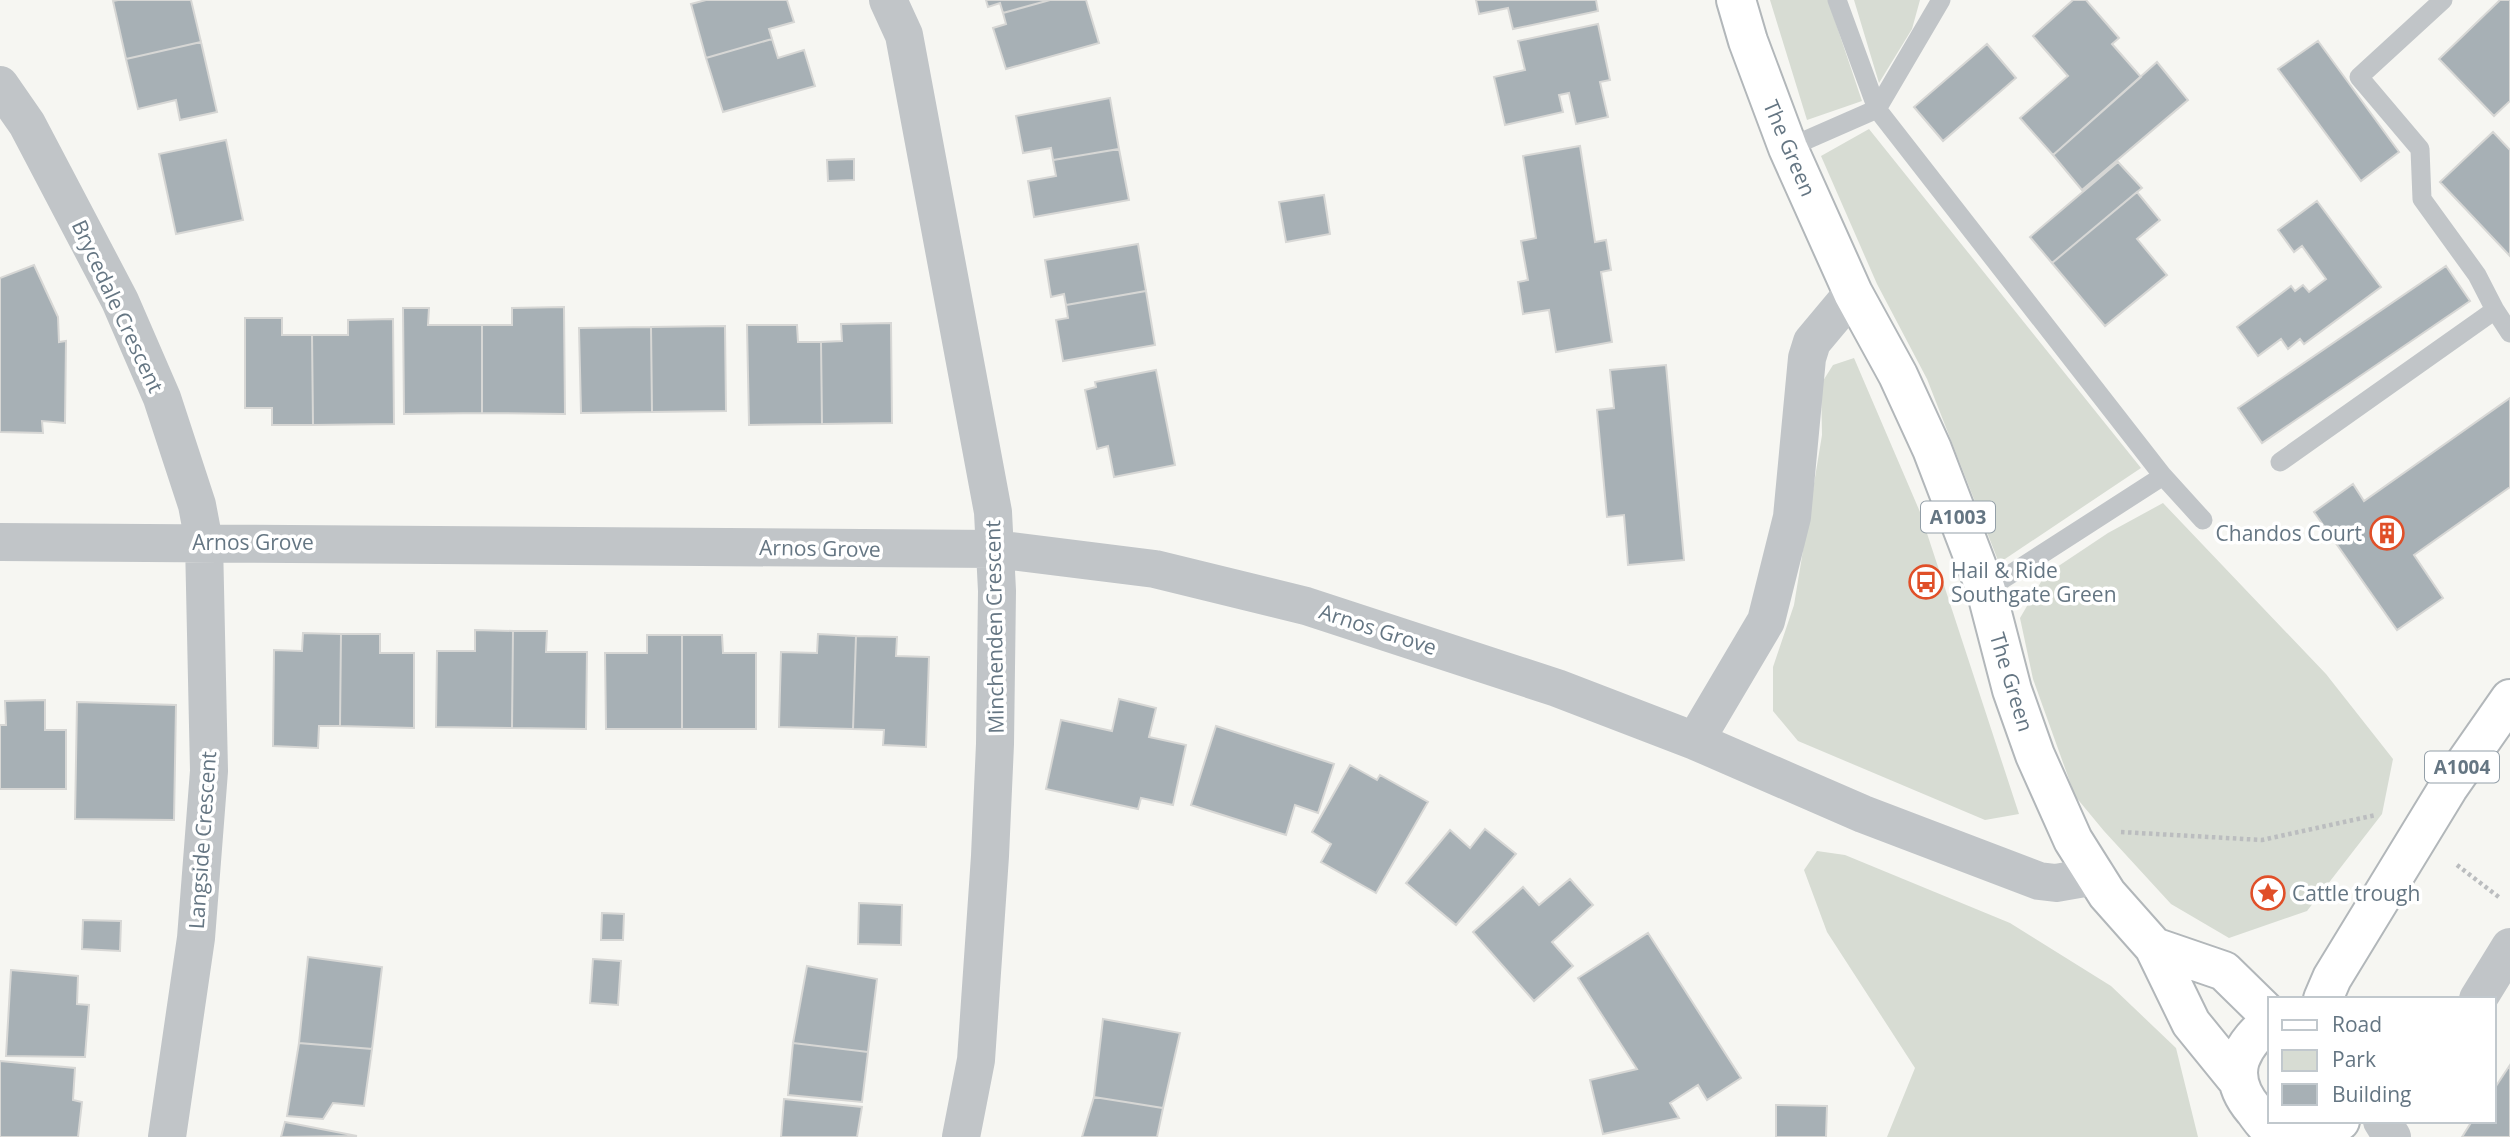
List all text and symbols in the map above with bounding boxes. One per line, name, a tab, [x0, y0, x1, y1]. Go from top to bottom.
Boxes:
street label: The Green	[1757, 96, 1823, 200]
street label: Brycedale Crescent	[66, 215, 170, 397]
road number: A1003	[1921, 502, 1995, 532]
building icon: Chandos Court	[2368, 514, 2406, 552]
place label: Chandos Court	[2216, 519, 2362, 547]
street label: Minchenden Crescent	[978, 520, 1010, 734]
street label: Arnos Grove	[192, 528, 314, 556]
street label: Arnos Grove	[759, 533, 881, 563]
place label: Hail & Ride Southgate Green	[1951, 556, 2117, 608]
bus stop icon: Hail & Ride Southgate Green	[1907, 563, 1945, 601]
street label: Arnos Grove	[1316, 597, 1440, 661]
street label: The Green	[1984, 629, 2040, 735]
street label: Langside Crescent	[182, 750, 222, 930]
road number: A1004	[2425, 752, 2499, 782]
place icon: Cattle trough	[2249, 874, 2287, 912]
place label: Cattle trough	[2292, 879, 2420, 907]
legend	[2268, 997, 2496, 1123]
text: Road	[2332, 1010, 2382, 1038]
text: Park	[2332, 1045, 2376, 1073]
text: Building	[2332, 1080, 2411, 1108]

